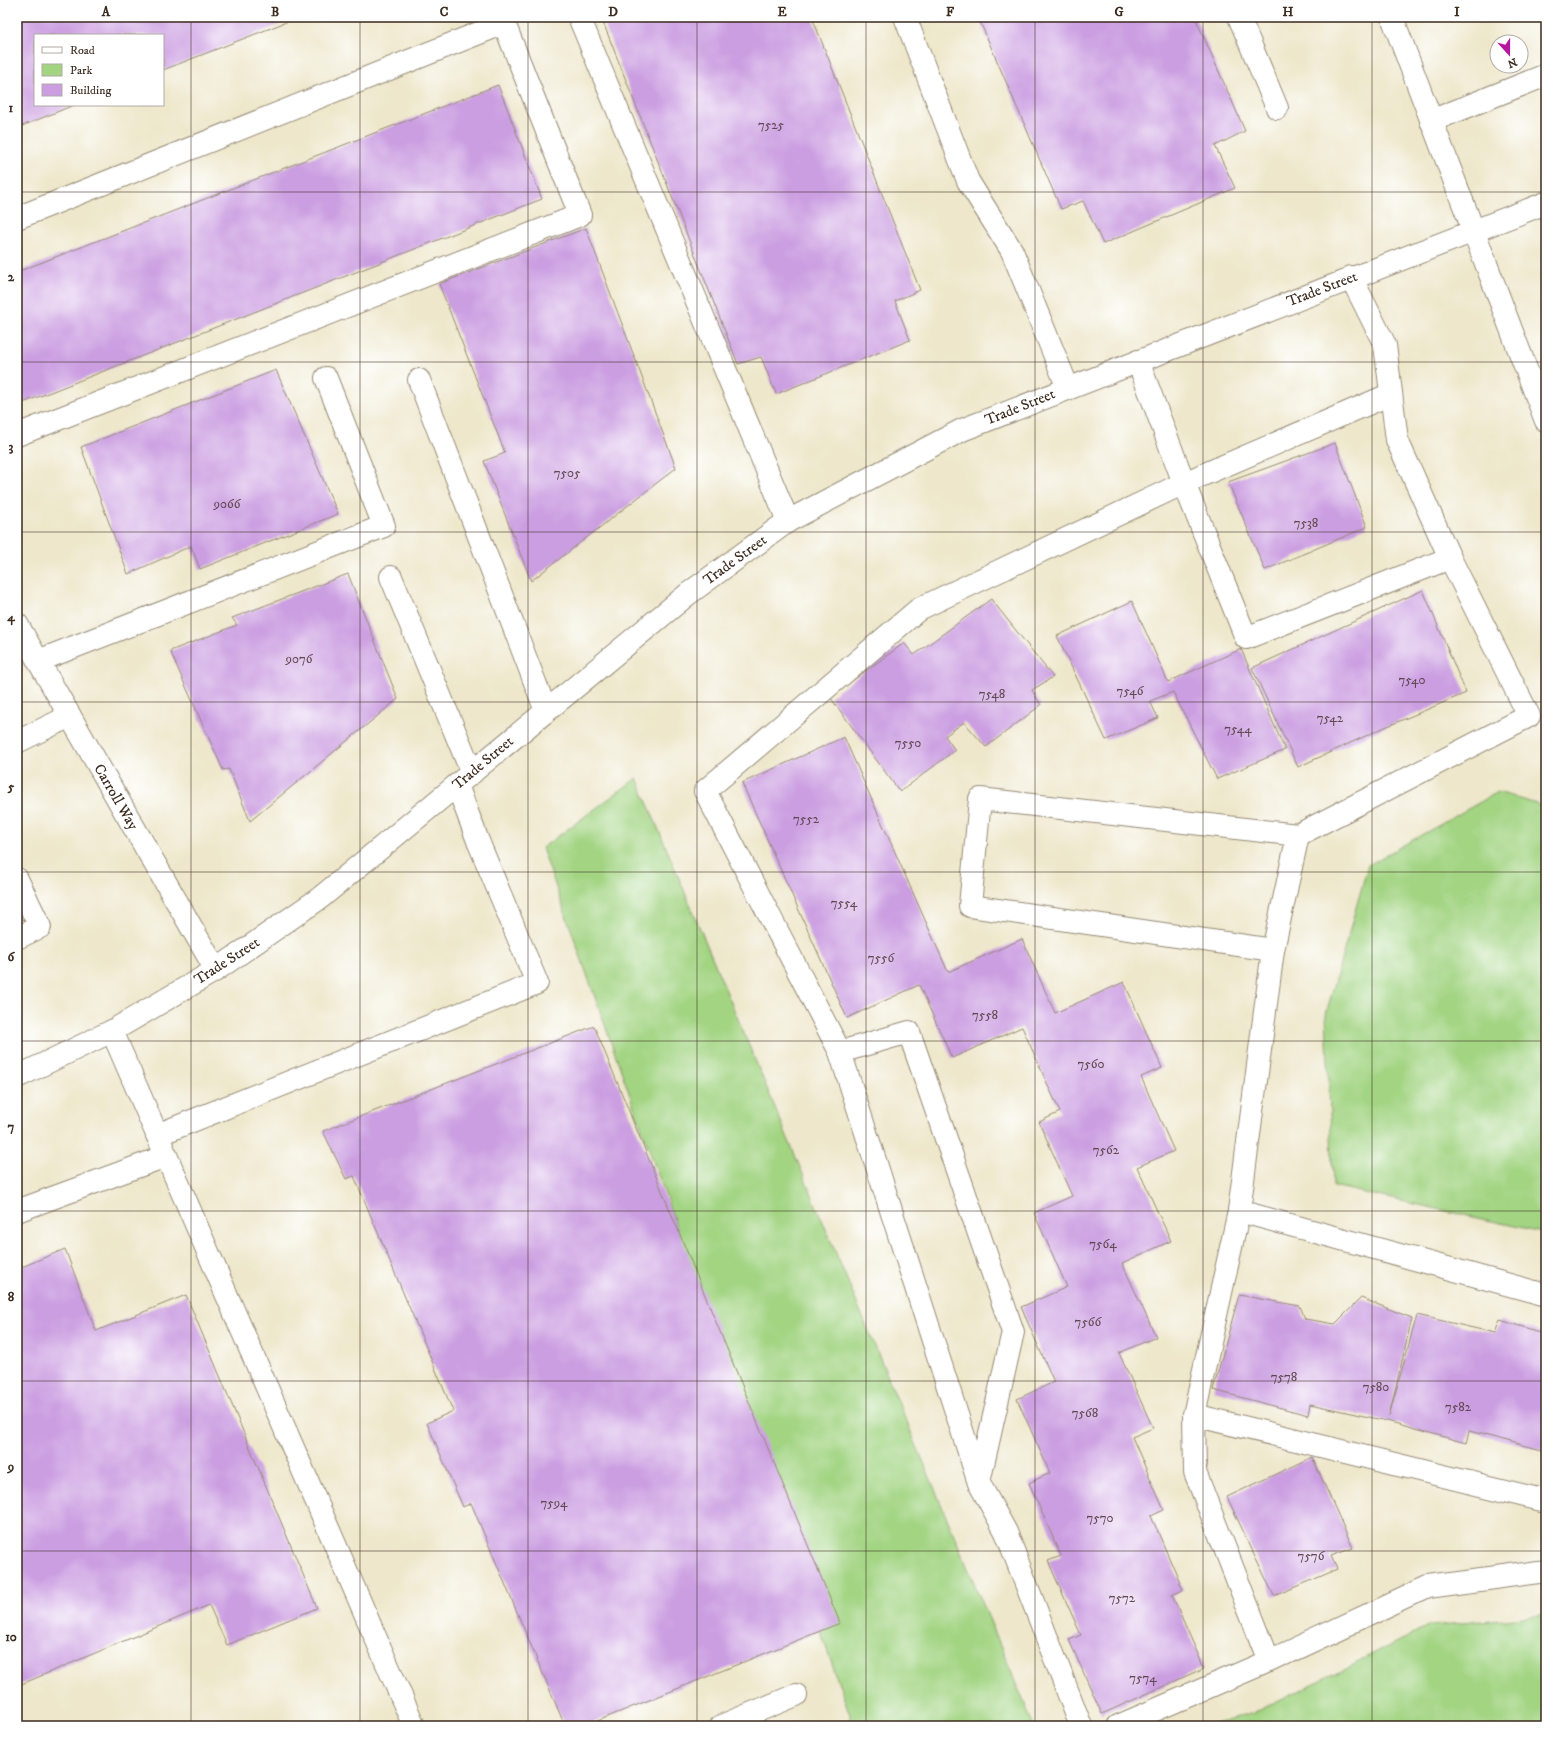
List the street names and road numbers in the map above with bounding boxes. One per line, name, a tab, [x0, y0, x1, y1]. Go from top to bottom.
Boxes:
street label: Trade Street	[1284, 267, 1360, 311]
street label: Trade Street	[982, 384, 1058, 430]
street label: Trade Street	[699, 530, 771, 589]
street label: Trade Street	[448, 732, 518, 794]
street label: Carroll Way	[89, 761, 143, 834]
street label: Trade Street	[191, 933, 263, 989]

